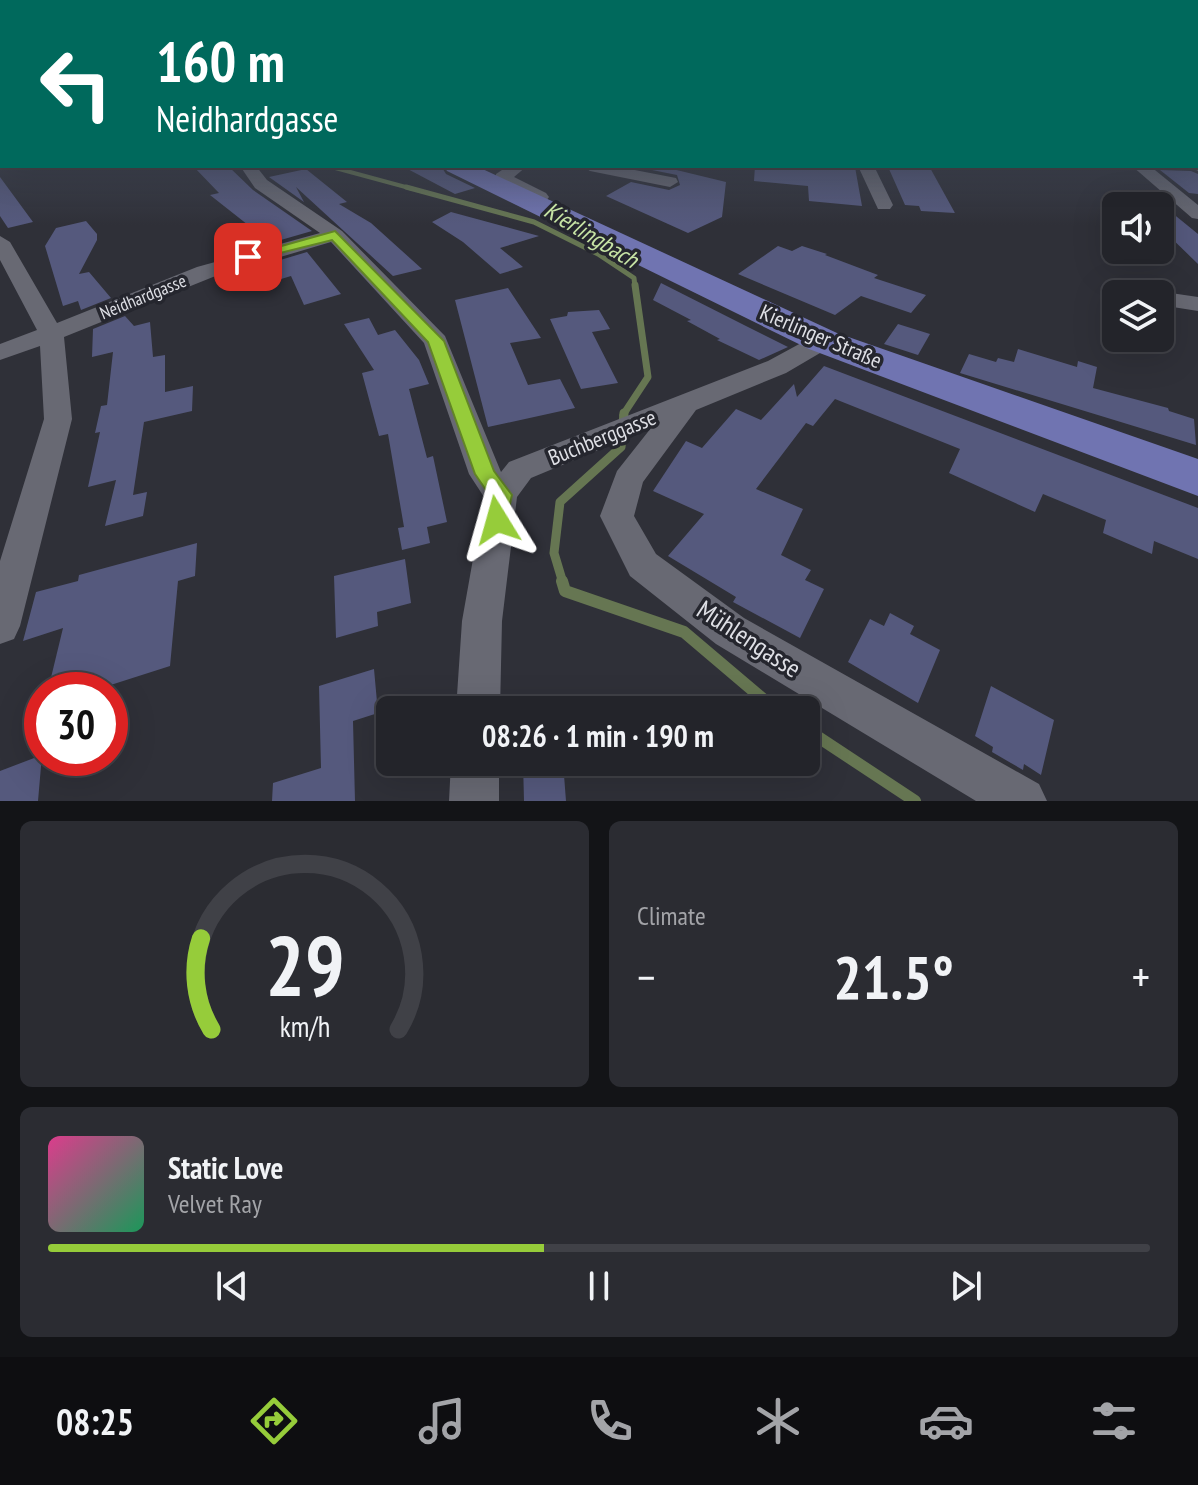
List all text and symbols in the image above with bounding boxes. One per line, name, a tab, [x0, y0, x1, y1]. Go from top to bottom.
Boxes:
text: 160 m	[156, 25, 285, 97]
icon: left	[24, 32, 128, 136]
text: Neidhardgasse	[156, 95, 338, 142]
map controls	[1102, 192, 1174, 352]
button: sound	[1102, 192, 1174, 264]
water label: Kierlingbach	[539, 194, 645, 275]
pin	[214, 223, 282, 291]
icon: arrive	[226, 235, 270, 279]
street label: Neidhardgasse	[96, 269, 189, 324]
button: layers	[1102, 280, 1174, 352]
street label: Kierlinger Straße	[756, 298, 886, 374]
street label: Buchberggasse	[544, 403, 660, 471]
position arrow	[455, 478, 539, 562]
street label: Mühlengasse	[691, 593, 808, 684]
speed limit sign: 30	[24, 672, 128, 776]
text: 08:26 · 1 min · 190 m	[482, 716, 714, 755]
text: Climate	[637, 899, 706, 932]
text: 29	[265, 911, 344, 1019]
text: 21.5°	[833, 938, 954, 1016]
text: −	[637, 948, 655, 1005]
text: +	[1132, 948, 1150, 1005]
text: km/h	[279, 1008, 330, 1045]
text: Static Love	[168, 1148, 283, 1187]
text: Velvet Ray	[168, 1187, 262, 1220]
icon: previous	[210, 1264, 254, 1308]
icon: pause	[577, 1264, 621, 1308]
icon: next	[944, 1264, 988, 1308]
icon: directions	[246, 1393, 302, 1449]
icon: music	[414, 1393, 470, 1449]
icon: phone	[582, 1393, 638, 1449]
icon: climate	[750, 1393, 806, 1449]
icon: car	[918, 1393, 974, 1449]
icon: filters	[1086, 1393, 1142, 1449]
text: 08:25	[56, 1398, 134, 1445]

